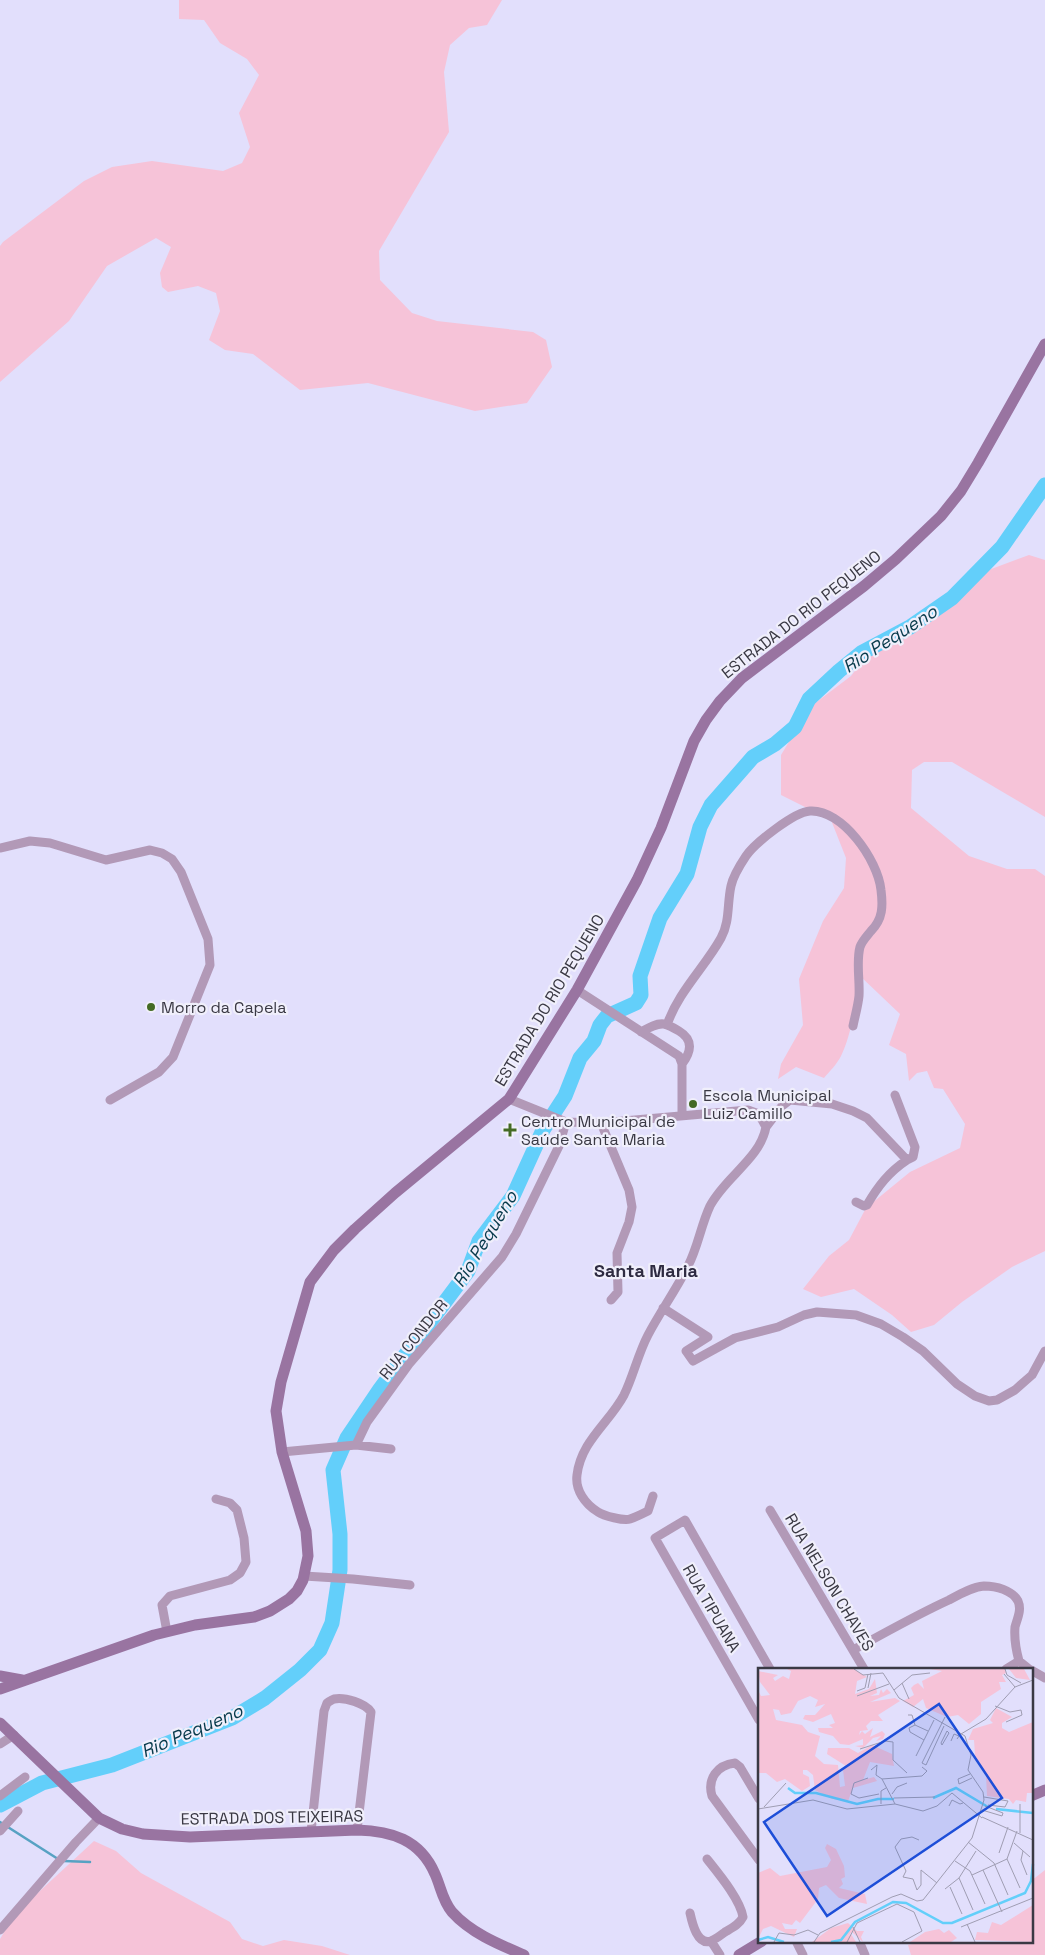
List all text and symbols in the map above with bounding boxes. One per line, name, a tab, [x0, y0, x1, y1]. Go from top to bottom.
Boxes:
street label: ESTRADA DO RIO PEQUENO	[717, 546, 885, 683]
water label: Rio Pequeno	[838, 599, 942, 678]
street label: ESTRADA DO RIO PEQUENO	[490, 910, 609, 1090]
place label: Morro da Capela	[161, 997, 287, 1018]
marker: Morro da Capela	[145, 1001, 157, 1013]
place label: Escola Municipal Luiz Camillo	[703, 1085, 831, 1124]
marker: Escola Municipal Luiz Camillo	[687, 1098, 699, 1110]
place label: Centro Municipal de Saúde Santa Maria	[521, 1111, 676, 1150]
marker: Centro Municipal de Saúde Santa Maria	[503, 1123, 517, 1137]
water label: Rio Pequeno	[447, 1186, 523, 1291]
district label: Santa Maria	[594, 1259, 699, 1282]
street label: RUA CONDOR	[375, 1295, 452, 1384]
street label: RUA NELSON CHAVES	[780, 1510, 879, 1655]
street label: RUA TIPUANA	[678, 1560, 745, 1656]
inset map	[758, 1668, 1032, 1942]
water label: Rio Pequeno	[138, 1698, 247, 1762]
street label: ESTRADA DOS TEIXEIRAS	[181, 1805, 364, 1830]

